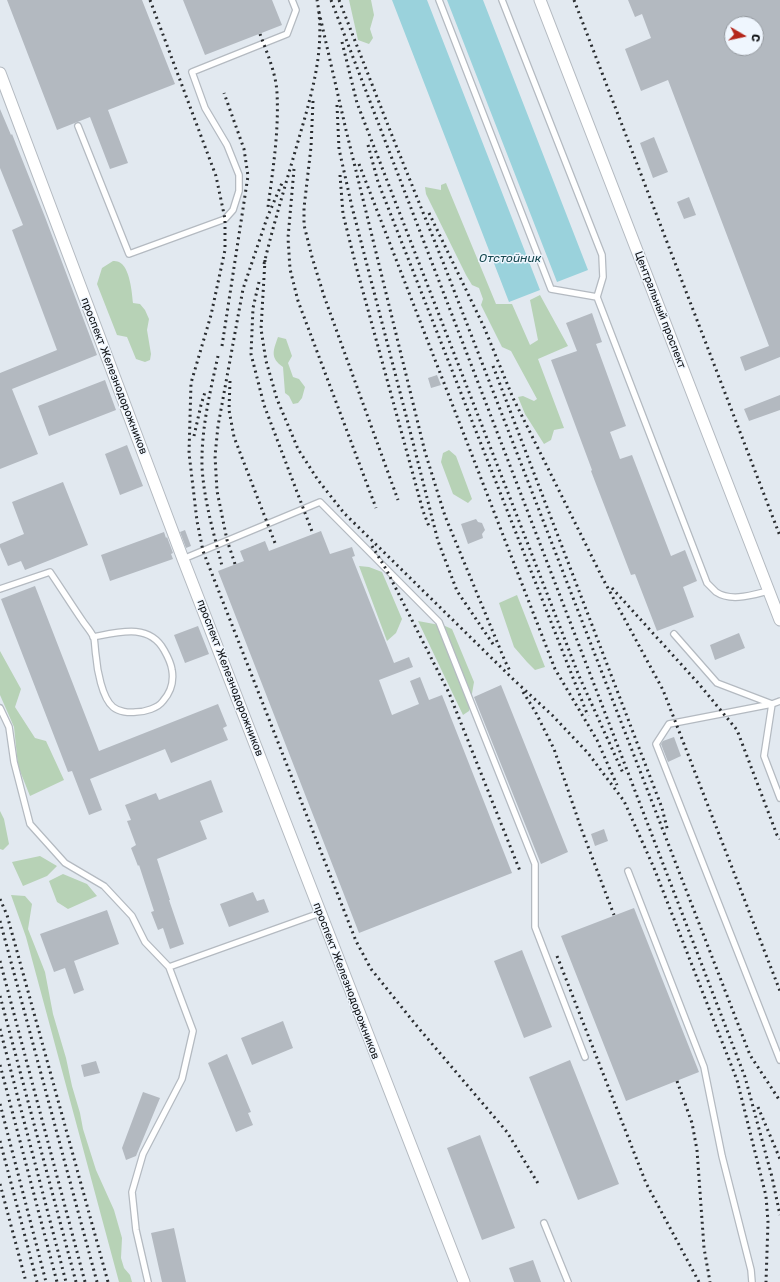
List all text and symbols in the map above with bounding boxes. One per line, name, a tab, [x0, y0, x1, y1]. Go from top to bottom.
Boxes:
north arrow	[724, 16, 764, 56]
text: С	[748, 33, 762, 43]
street label: Центральный проспект	[632, 249, 688, 371]
water label: Отстойник	[479, 252, 541, 266]
street label: проспект Железнодорожников	[78, 296, 150, 456]
street label: проспект Железнодорожников	[194, 598, 266, 758]
street label: проспект Железнодорожников	[310, 901, 382, 1061]

